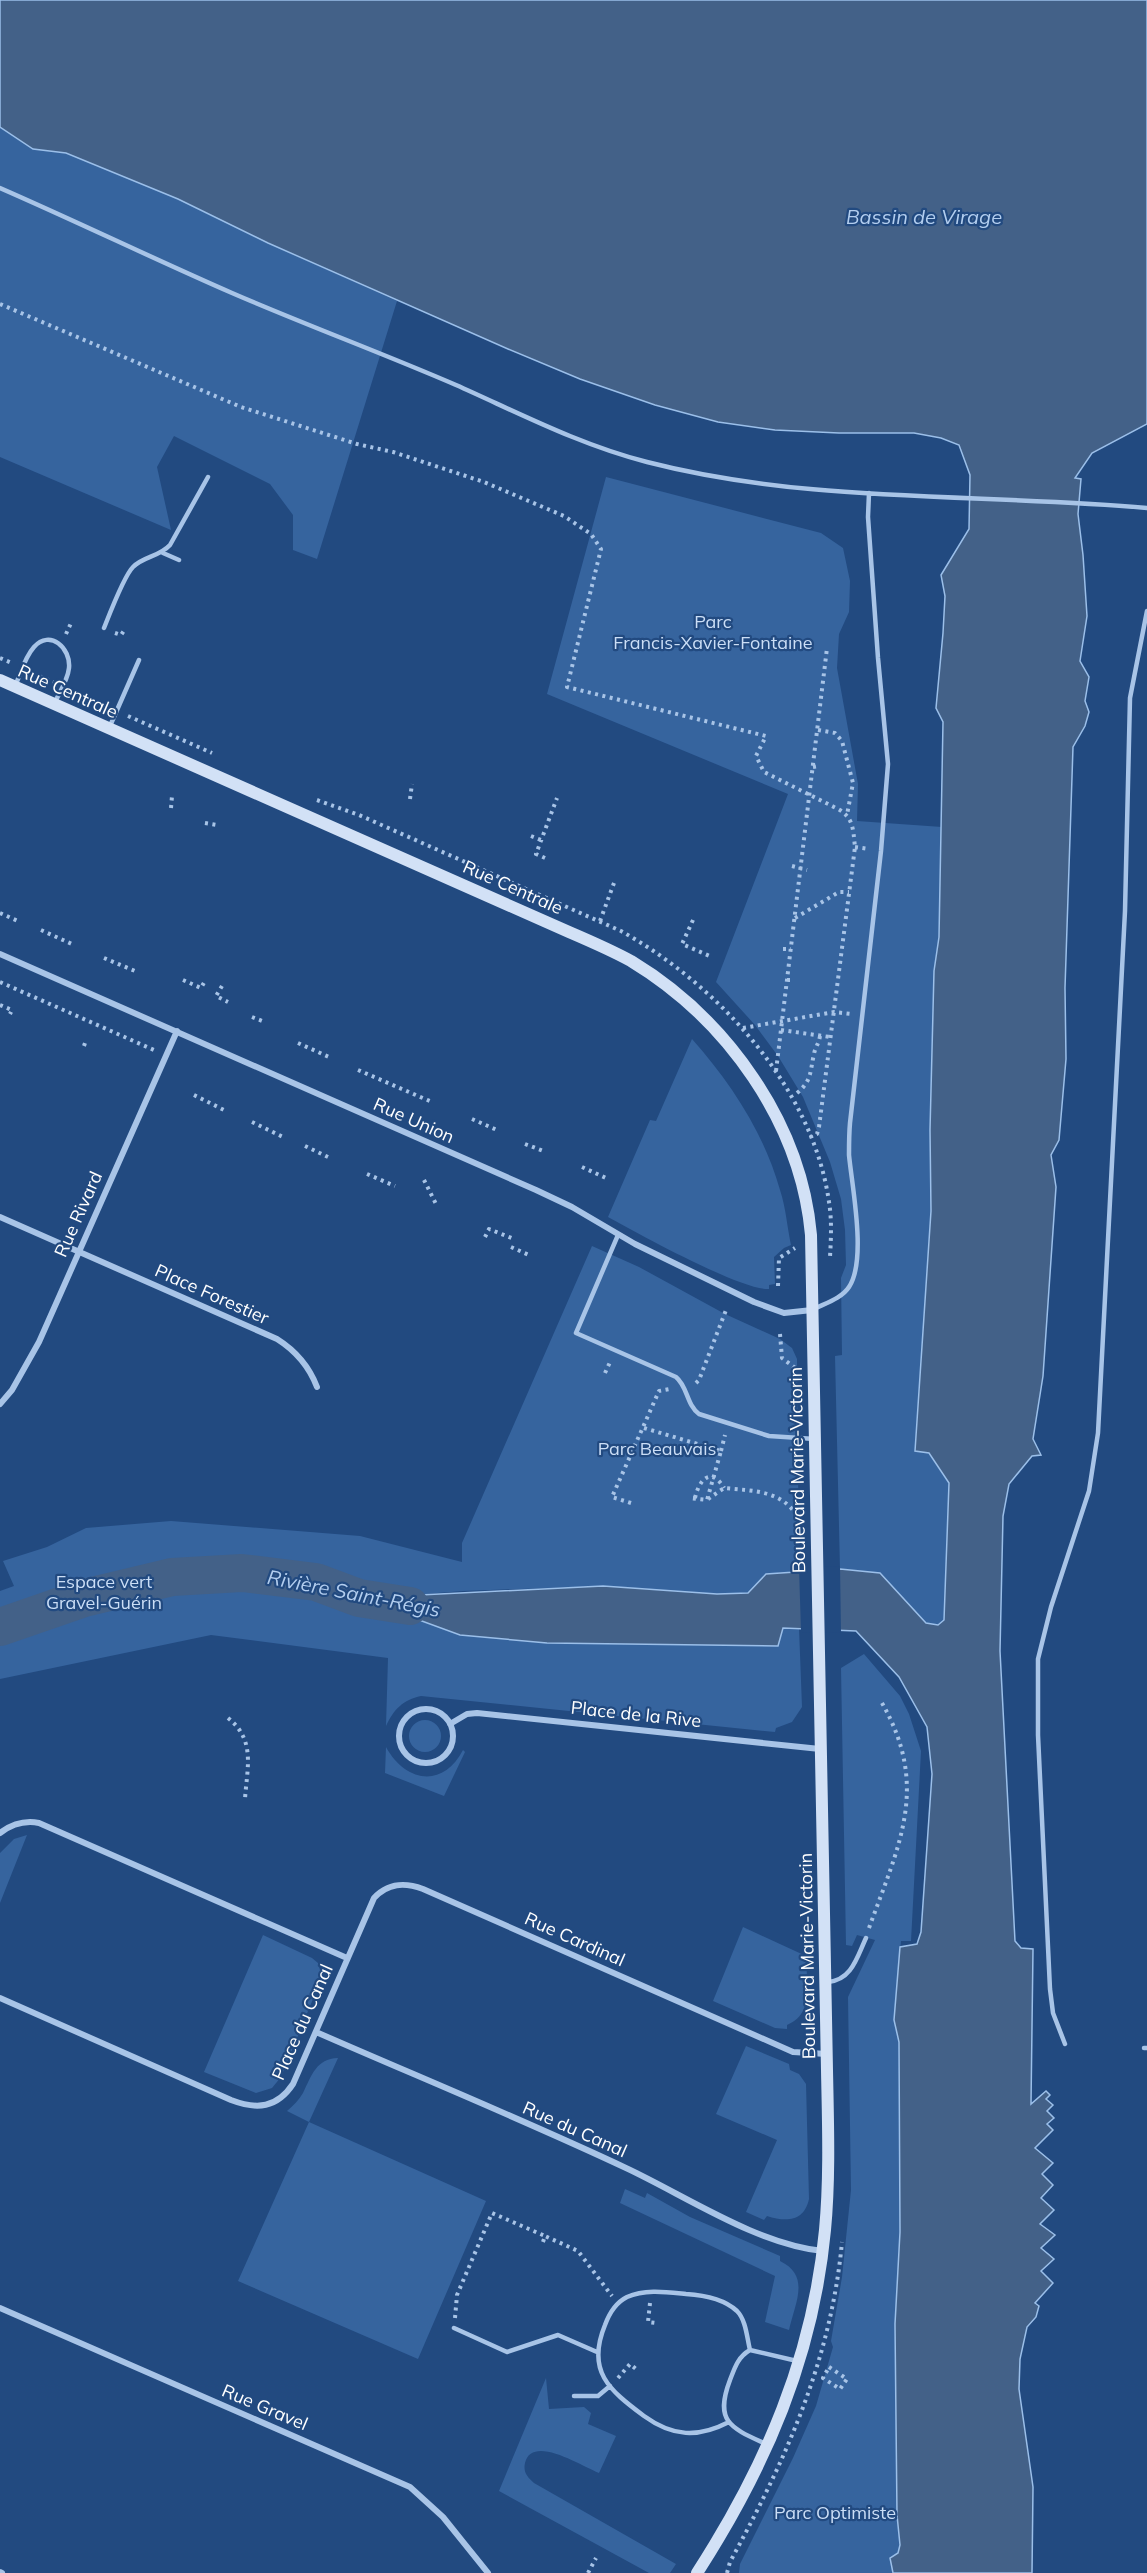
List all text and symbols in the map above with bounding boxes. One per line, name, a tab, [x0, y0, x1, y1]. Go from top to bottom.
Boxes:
water label: Bassin de Virage	[846, 204, 1002, 229]
park label: Parc Francis-Xavier-Fontaine	[613, 610, 813, 654]
street label: Rue Centrale	[14, 659, 122, 723]
street label: Rue Centrale	[459, 855, 567, 919]
street label: Rue Union	[370, 1092, 458, 1148]
street label: Rue Rivard	[49, 1168, 107, 1260]
street label: Place Forestier	[152, 1259, 273, 1330]
street label: Boulevard Marie-Victorin	[784, 1367, 810, 1573]
park label: Parc Beauvais	[598, 1437, 716, 1460]
water label: Rivière Saint-Régis	[265, 1564, 443, 1622]
park label: Espace vert Gravel-Guérin	[46, 1570, 162, 1614]
street label: Place de la Rive	[570, 1696, 702, 1732]
street label: Boulevard Marie-Victorin	[794, 1853, 820, 2059]
street label: Rue Cardinal	[521, 1907, 629, 1971]
street label: Place du Canal	[266, 1961, 338, 2083]
street label: Rue du Canal	[519, 2096, 631, 2162]
street label: Rue Gravel	[219, 2379, 311, 2435]
park label: Parc Optimiste	[774, 2501, 896, 2524]

